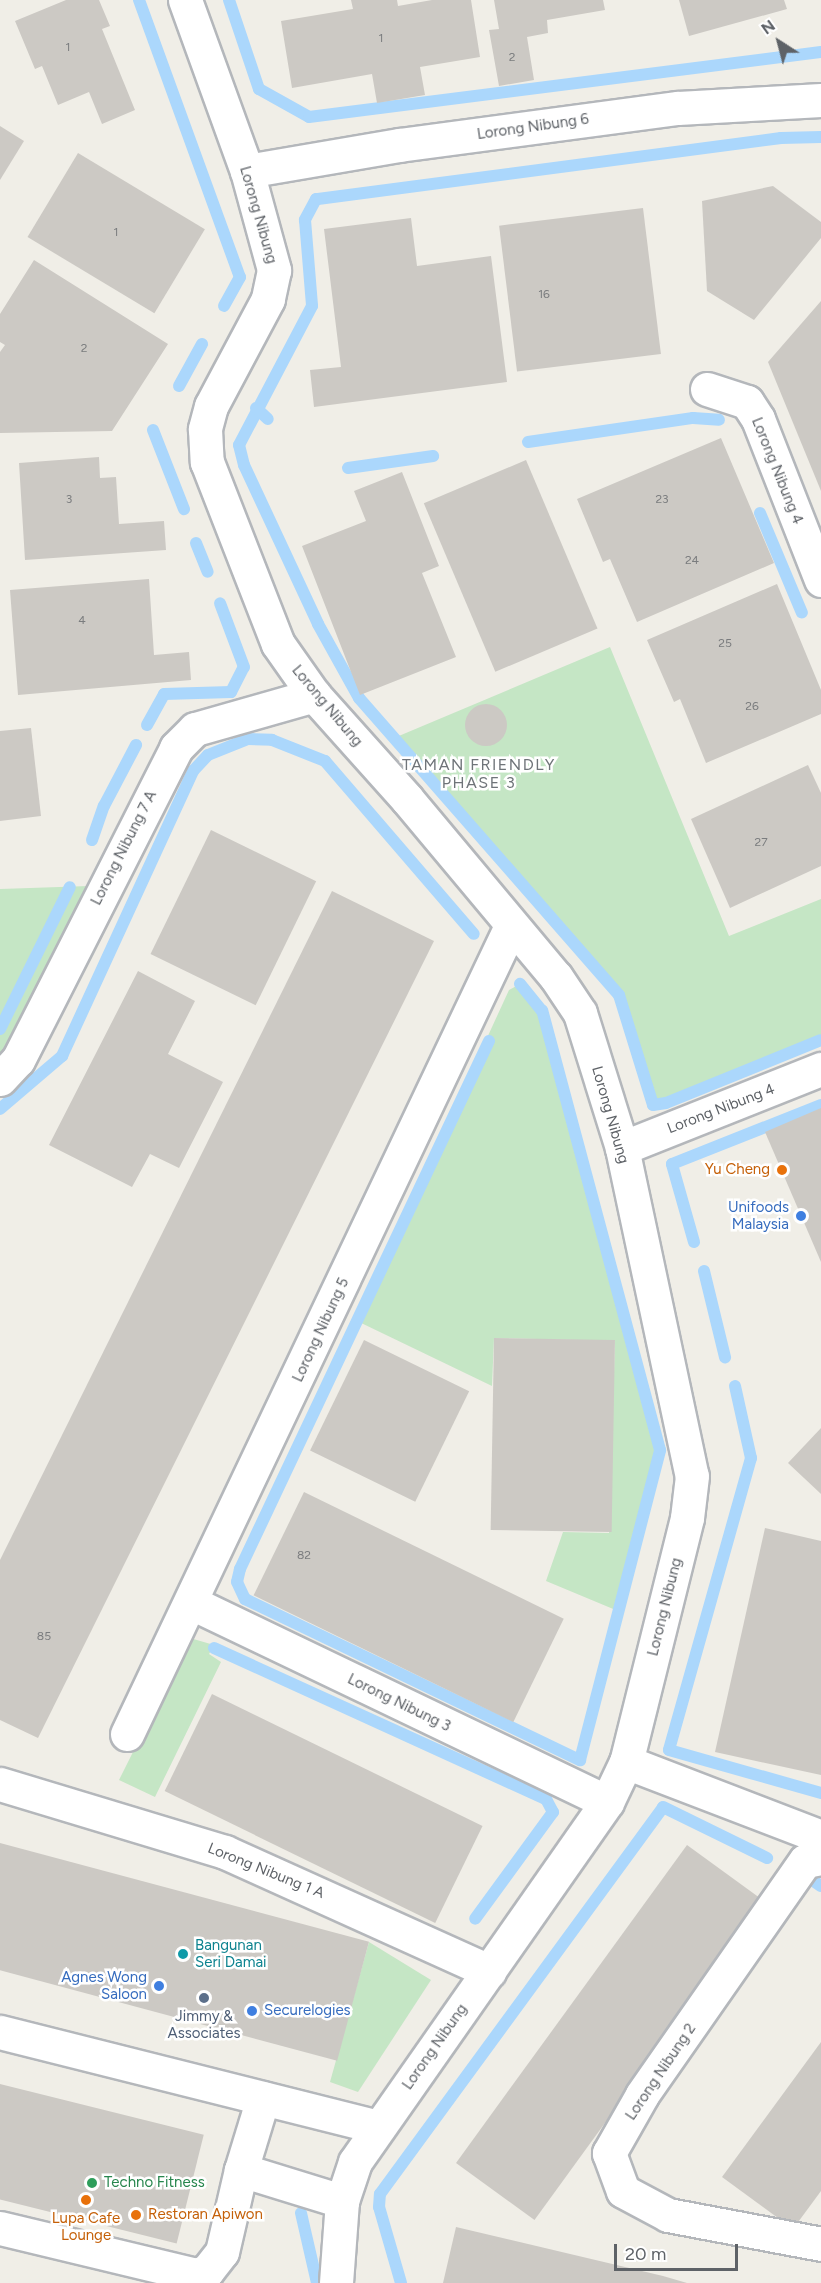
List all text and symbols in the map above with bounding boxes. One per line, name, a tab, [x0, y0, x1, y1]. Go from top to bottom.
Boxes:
north arrow	[749, 12, 809, 72]
text: N	[758, 16, 779, 38]
house number: 1	[379, 32, 383, 46]
house number: 1	[66, 41, 70, 55]
house number: 2	[509, 51, 515, 65]
street label: Lorong Nibung 6	[476, 110, 590, 144]
street label: Lorong Nibung	[235, 164, 281, 266]
house number: 1	[114, 226, 118, 240]
house number: 16	[538, 288, 550, 302]
house number: 2	[81, 342, 87, 356]
street label: Lorong Nibung 4	[747, 415, 807, 527]
house number: 3	[66, 493, 72, 507]
house number: 23	[655, 493, 669, 507]
house number: 24	[685, 554, 699, 568]
house number: 4	[78, 614, 86, 628]
house number: 25	[718, 637, 732, 651]
street label: Lorong Nibung	[288, 662, 366, 750]
house number: 26	[745, 700, 759, 714]
district label: TAMAN FRIENDLY PHASE 3	[402, 755, 556, 793]
street label: Lorong Nibung 7 A	[87, 788, 161, 908]
house number: 27	[754, 836, 768, 850]
street label: Lorong Nibung	[587, 1064, 633, 1166]
street label: Lorong Nibung 4	[665, 1080, 777, 1138]
place label: Yu Cheng	[705, 1161, 770, 1179]
marker: Yu Cheng	[775, 1163, 789, 1177]
place label: Unifoods Malaysia	[728, 1198, 789, 1233]
marker: Unifoods Malaysia	[794, 1209, 808, 1223]
street label: Lorong Nibung 5	[289, 1275, 353, 1385]
house number: 82	[297, 1549, 311, 1563]
street label: Lorong Nibung	[644, 1556, 686, 1658]
house number: 85	[37, 1630, 51, 1644]
street label: Lorong Nibung 3	[345, 1670, 453, 1736]
street label: Lorong Nibung 1 A	[205, 1839, 327, 1903]
place label: Bangunan Seri Damai	[195, 1936, 267, 1971]
marker: Bangunan Seri Damai	[176, 1947, 190, 1961]
place label: Agnes Wong Saloon	[61, 1968, 147, 2003]
marker: Agnes Wong Saloon	[152, 1979, 166, 1993]
marker: Jimmy & Associates	[197, 1991, 211, 2005]
street label: Lorong Nibung	[399, 2001, 471, 2093]
place label: Securelogies	[264, 2002, 351, 2020]
marker: Securelogies	[245, 2004, 259, 2018]
place label: Jimmy & Associates	[168, 2007, 240, 2042]
street label: Lorong Nibung 2	[622, 2020, 700, 2124]
place label: Techno Fitness	[104, 2174, 205, 2192]
marker: Techno Fitness	[85, 2176, 99, 2190]
marker: Lupa Cafe Lounge	[79, 2193, 93, 2207]
place label: Restoran Apiwon	[148, 2206, 263, 2224]
marker: Restoran Apiwon	[129, 2208, 143, 2222]
place label: Lupa Cafe Lounge	[52, 2209, 120, 2244]
scale bar	[617, 2232, 742, 2270]
text: 20 m	[625, 2243, 666, 2265]

